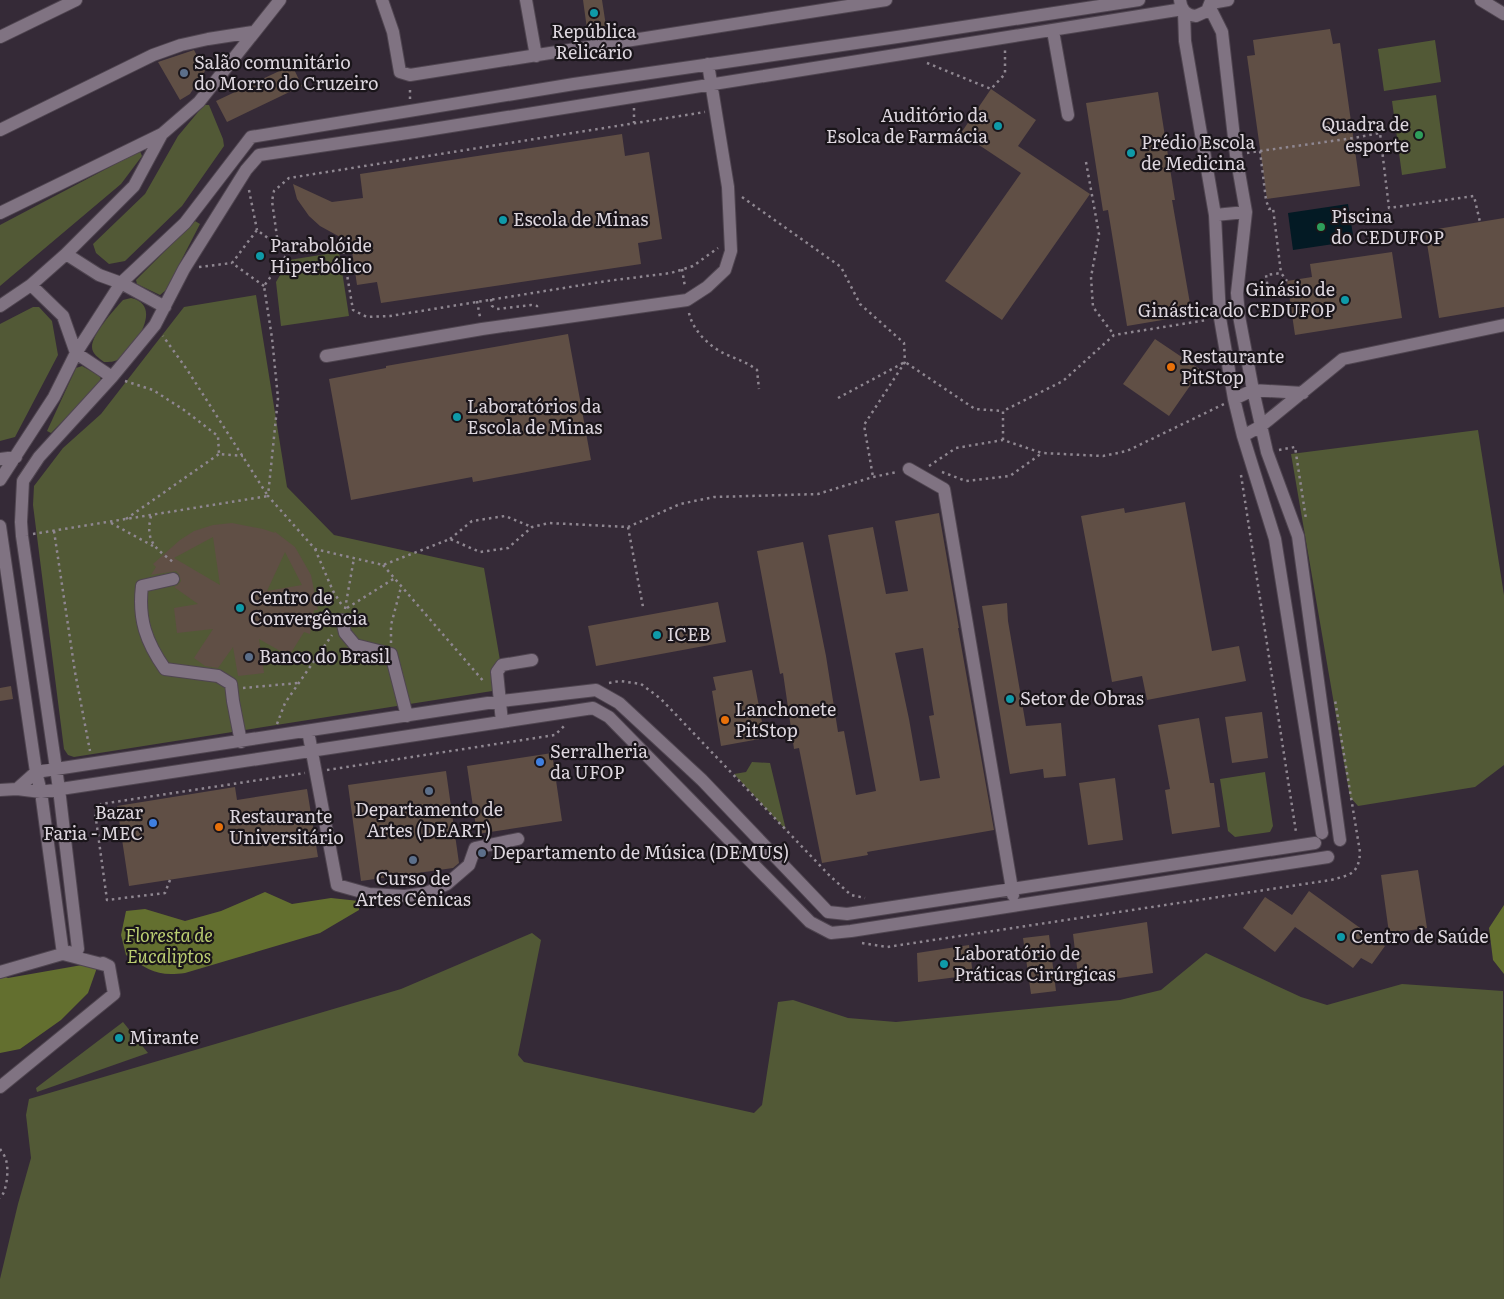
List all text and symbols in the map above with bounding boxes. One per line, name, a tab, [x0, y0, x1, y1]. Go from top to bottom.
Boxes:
marker: República Relicário	[588, 7, 600, 19]
place label: República Relicário	[551, 17, 637, 65]
place label: Salão comunitário do Morro do Cruzeiro	[194, 48, 379, 96]
marker: Salão comunitário do Morro do Cruzeiro	[178, 67, 190, 79]
place label: Auditório da Esolca de Farmácia	[826, 101, 988, 149]
place label: Quadra de esporte	[1321, 110, 1409, 158]
marker: Auditório da Esolca de Farmácia	[992, 120, 1004, 132]
place label: Prédio Escola de Medicina	[1141, 128, 1255, 176]
marker: Quadra de esporte	[1413, 129, 1425, 141]
marker: Prédio Escola de Medicina	[1125, 147, 1137, 159]
place label: Piscina do CEDUFOP	[1331, 202, 1444, 250]
place label: Escola de Minas	[513, 205, 648, 232]
marker: Escola de Minas	[497, 214, 509, 226]
marker: Piscina do CEDUFOP	[1315, 221, 1327, 233]
place label: Parabolóide Hiperbólico	[270, 231, 372, 279]
marker: Parabolóide Hiperbólico	[254, 250, 266, 262]
place label: Ginásio de Ginástica do CEDUFOP	[1138, 275, 1335, 323]
marker: Ginásio de Ginástica do CEDUFOP	[1339, 294, 1351, 306]
place label: Restaurante PitStop	[1181, 342, 1284, 390]
marker: Restaurante PitStop	[1165, 361, 1177, 373]
place label: Laboratórios da Escola de Minas	[467, 392, 602, 440]
marker: Laboratórios da Escola de Minas	[451, 411, 463, 423]
place label: Centro de Convergência	[250, 583, 368, 631]
marker: Centro de Convergência	[234, 602, 246, 614]
place label: ICEB	[667, 620, 710, 647]
marker: ICEB	[651, 629, 663, 641]
place label: Banco do Brasil	[259, 642, 390, 669]
marker: Banco do Brasil	[243, 651, 255, 663]
place label: Setor de Obras	[1020, 684, 1144, 711]
marker: Setor de Obras	[1004, 693, 1016, 705]
place label: Lanchonete PitStop	[735, 695, 836, 743]
marker: Lanchonete PitStop	[719, 714, 731, 726]
place label: Serralheria da UFOP	[550, 737, 648, 785]
marker: Serralheria da UFOP	[534, 756, 546, 768]
marker: Departamento de Artes (DEART)	[423, 785, 435, 797]
place label: Departamento de Artes (DEART)	[355, 795, 503, 843]
place label: Bazar Faria - MEC	[43, 798, 143, 846]
place label: Restaurante Universitário	[229, 802, 344, 850]
marker: Bazar Faria - MEC	[147, 817, 159, 829]
marker: Restaurante Universitário	[213, 821, 225, 833]
place label: Departamento de Música (DEMUS)	[492, 838, 789, 865]
marker: Departamento de Música (DEMUS)	[476, 847, 488, 859]
marker: Curso de Artes Cênicas	[407, 854, 419, 866]
place label: Curso de Artes Cênicas	[355, 864, 471, 912]
park label: Floresta de Eucaliptos	[125, 921, 213, 969]
place label: Centro de Saúde	[1351, 922, 1489, 949]
marker: Centro de Saúde	[1335, 931, 1347, 943]
place label: Laboratório de Práticas Cirúrgicas	[954, 939, 1116, 987]
marker: Laboratório de Práticas Cirúrgicas	[938, 958, 950, 970]
place label: Mirante	[129, 1023, 199, 1050]
marker: Mirante	[113, 1032, 125, 1044]

